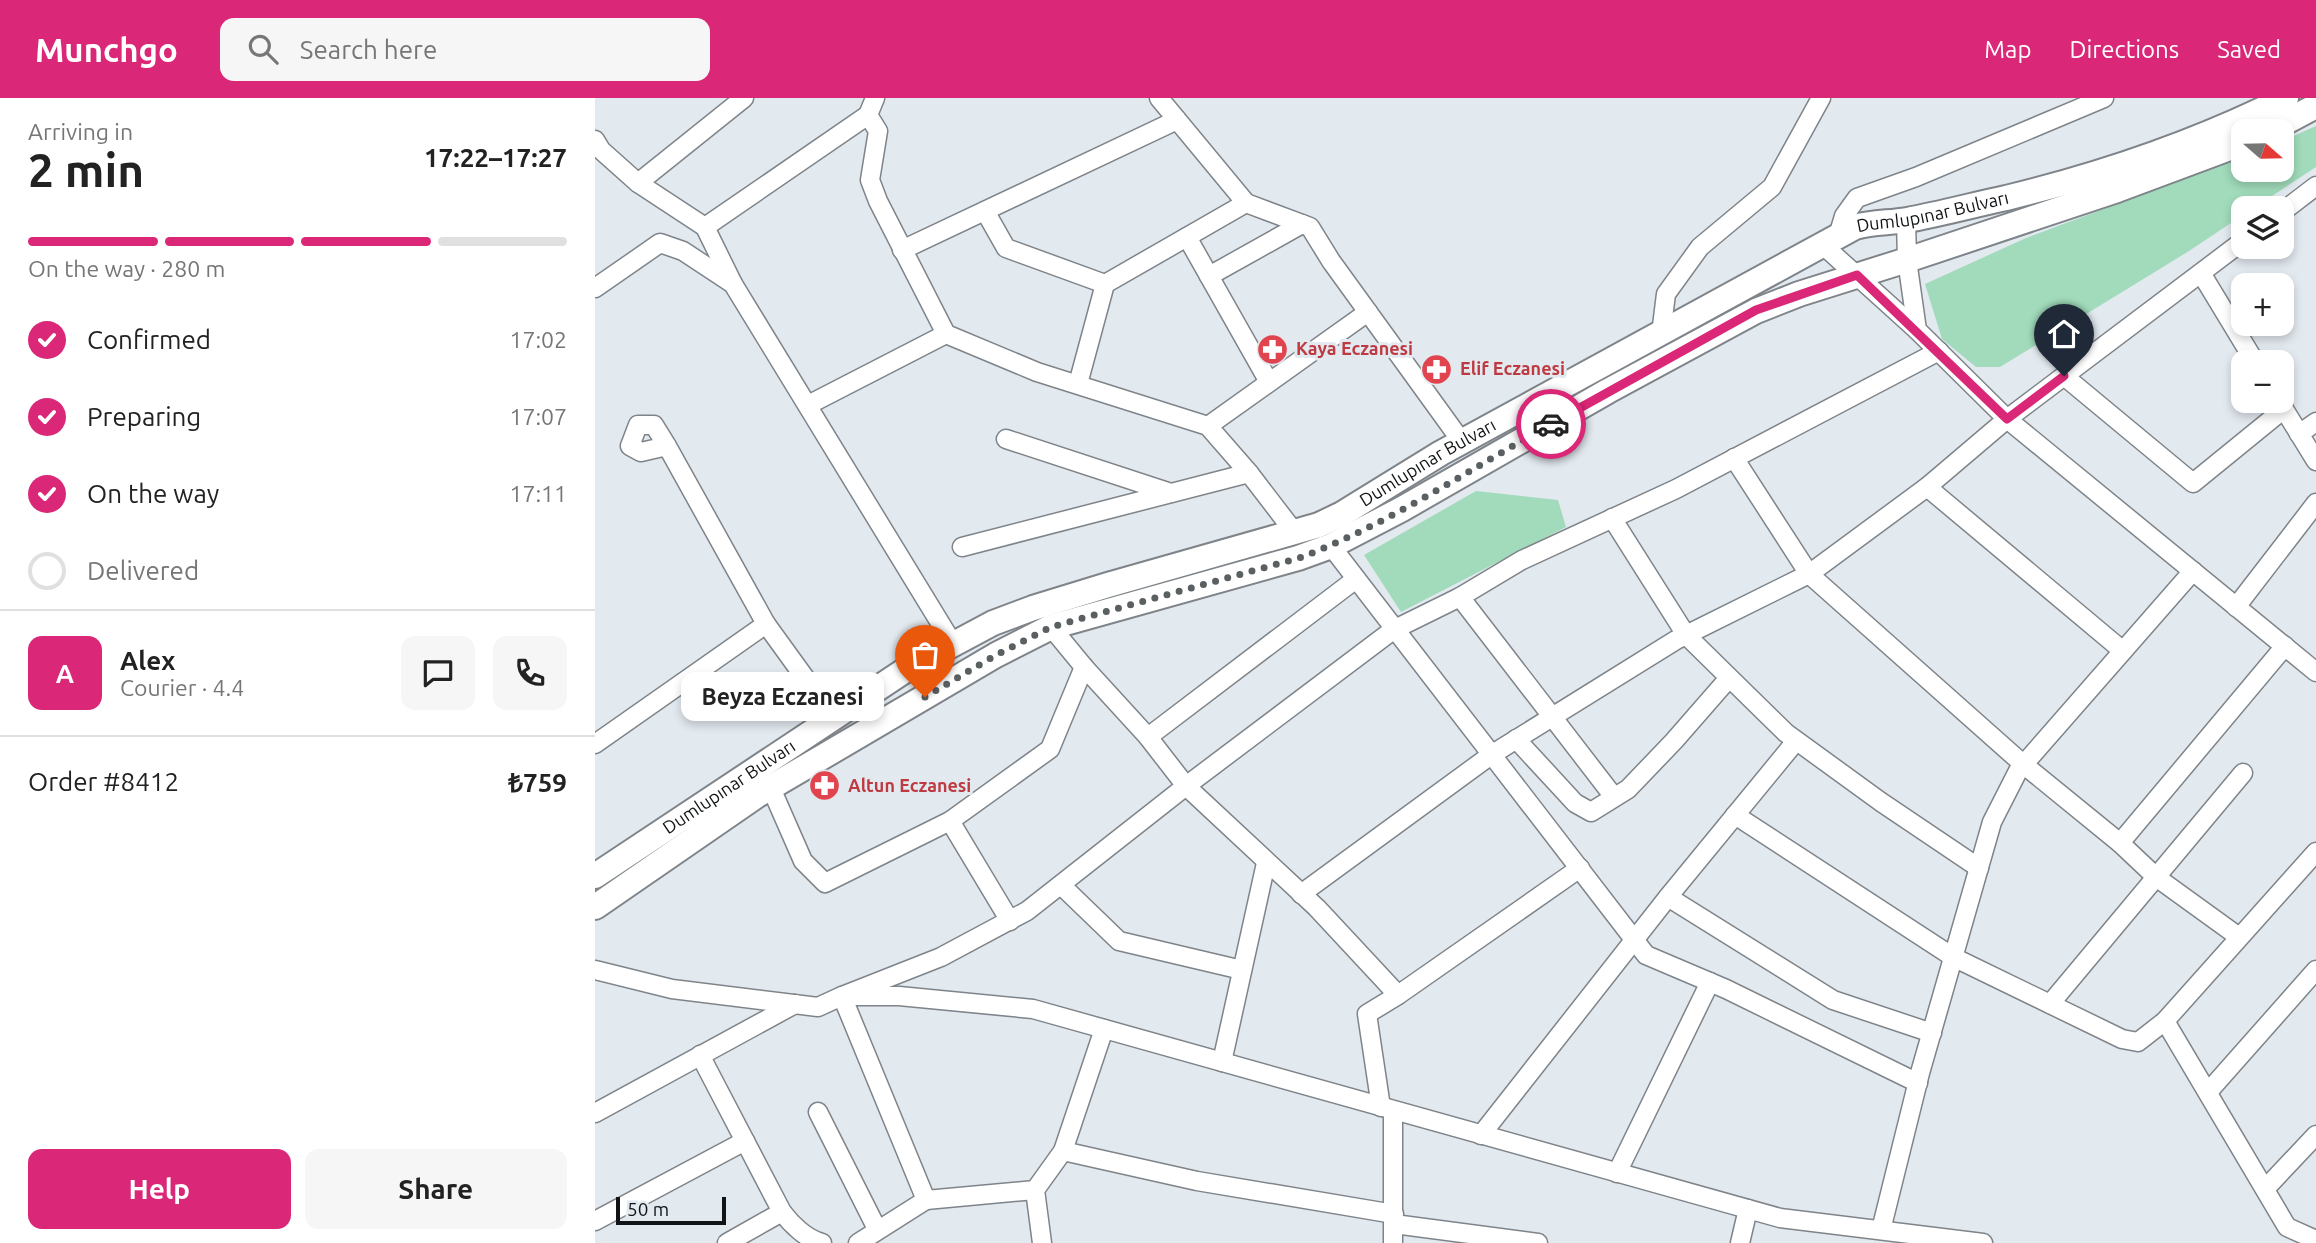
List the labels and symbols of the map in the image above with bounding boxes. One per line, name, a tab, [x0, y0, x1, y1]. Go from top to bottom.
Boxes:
north arrow	[2231, 119, 2294, 182]
street label: Dumlupınar Bulvarı	[1855, 187, 2010, 235]
pin	[2034, 304, 2094, 376]
pharmacy icon: Kaya Eczanesi	[1256, 332, 1290, 366]
place label: Kaya Eczanesi	[1296, 338, 1413, 358]
pharmacy icon: Elif Eczanesi	[1420, 352, 1454, 386]
place label: Elif Eczanesi	[1460, 358, 1565, 378]
courier	[1516, 389, 1586, 459]
street label: Dumlupınar Bulvarı	[1356, 414, 1499, 510]
pin	[895, 625, 955, 697]
callout: Beyza Eczanesi	[680, 672, 883, 722]
street label: Dumlupınar Bulvarı	[659, 735, 799, 837]
pharmacy icon: Altun Eczanesi	[808, 769, 842, 803]
place label: Altun Eczanesi	[848, 775, 971, 795]
scale bar	[616, 1194, 726, 1226]

